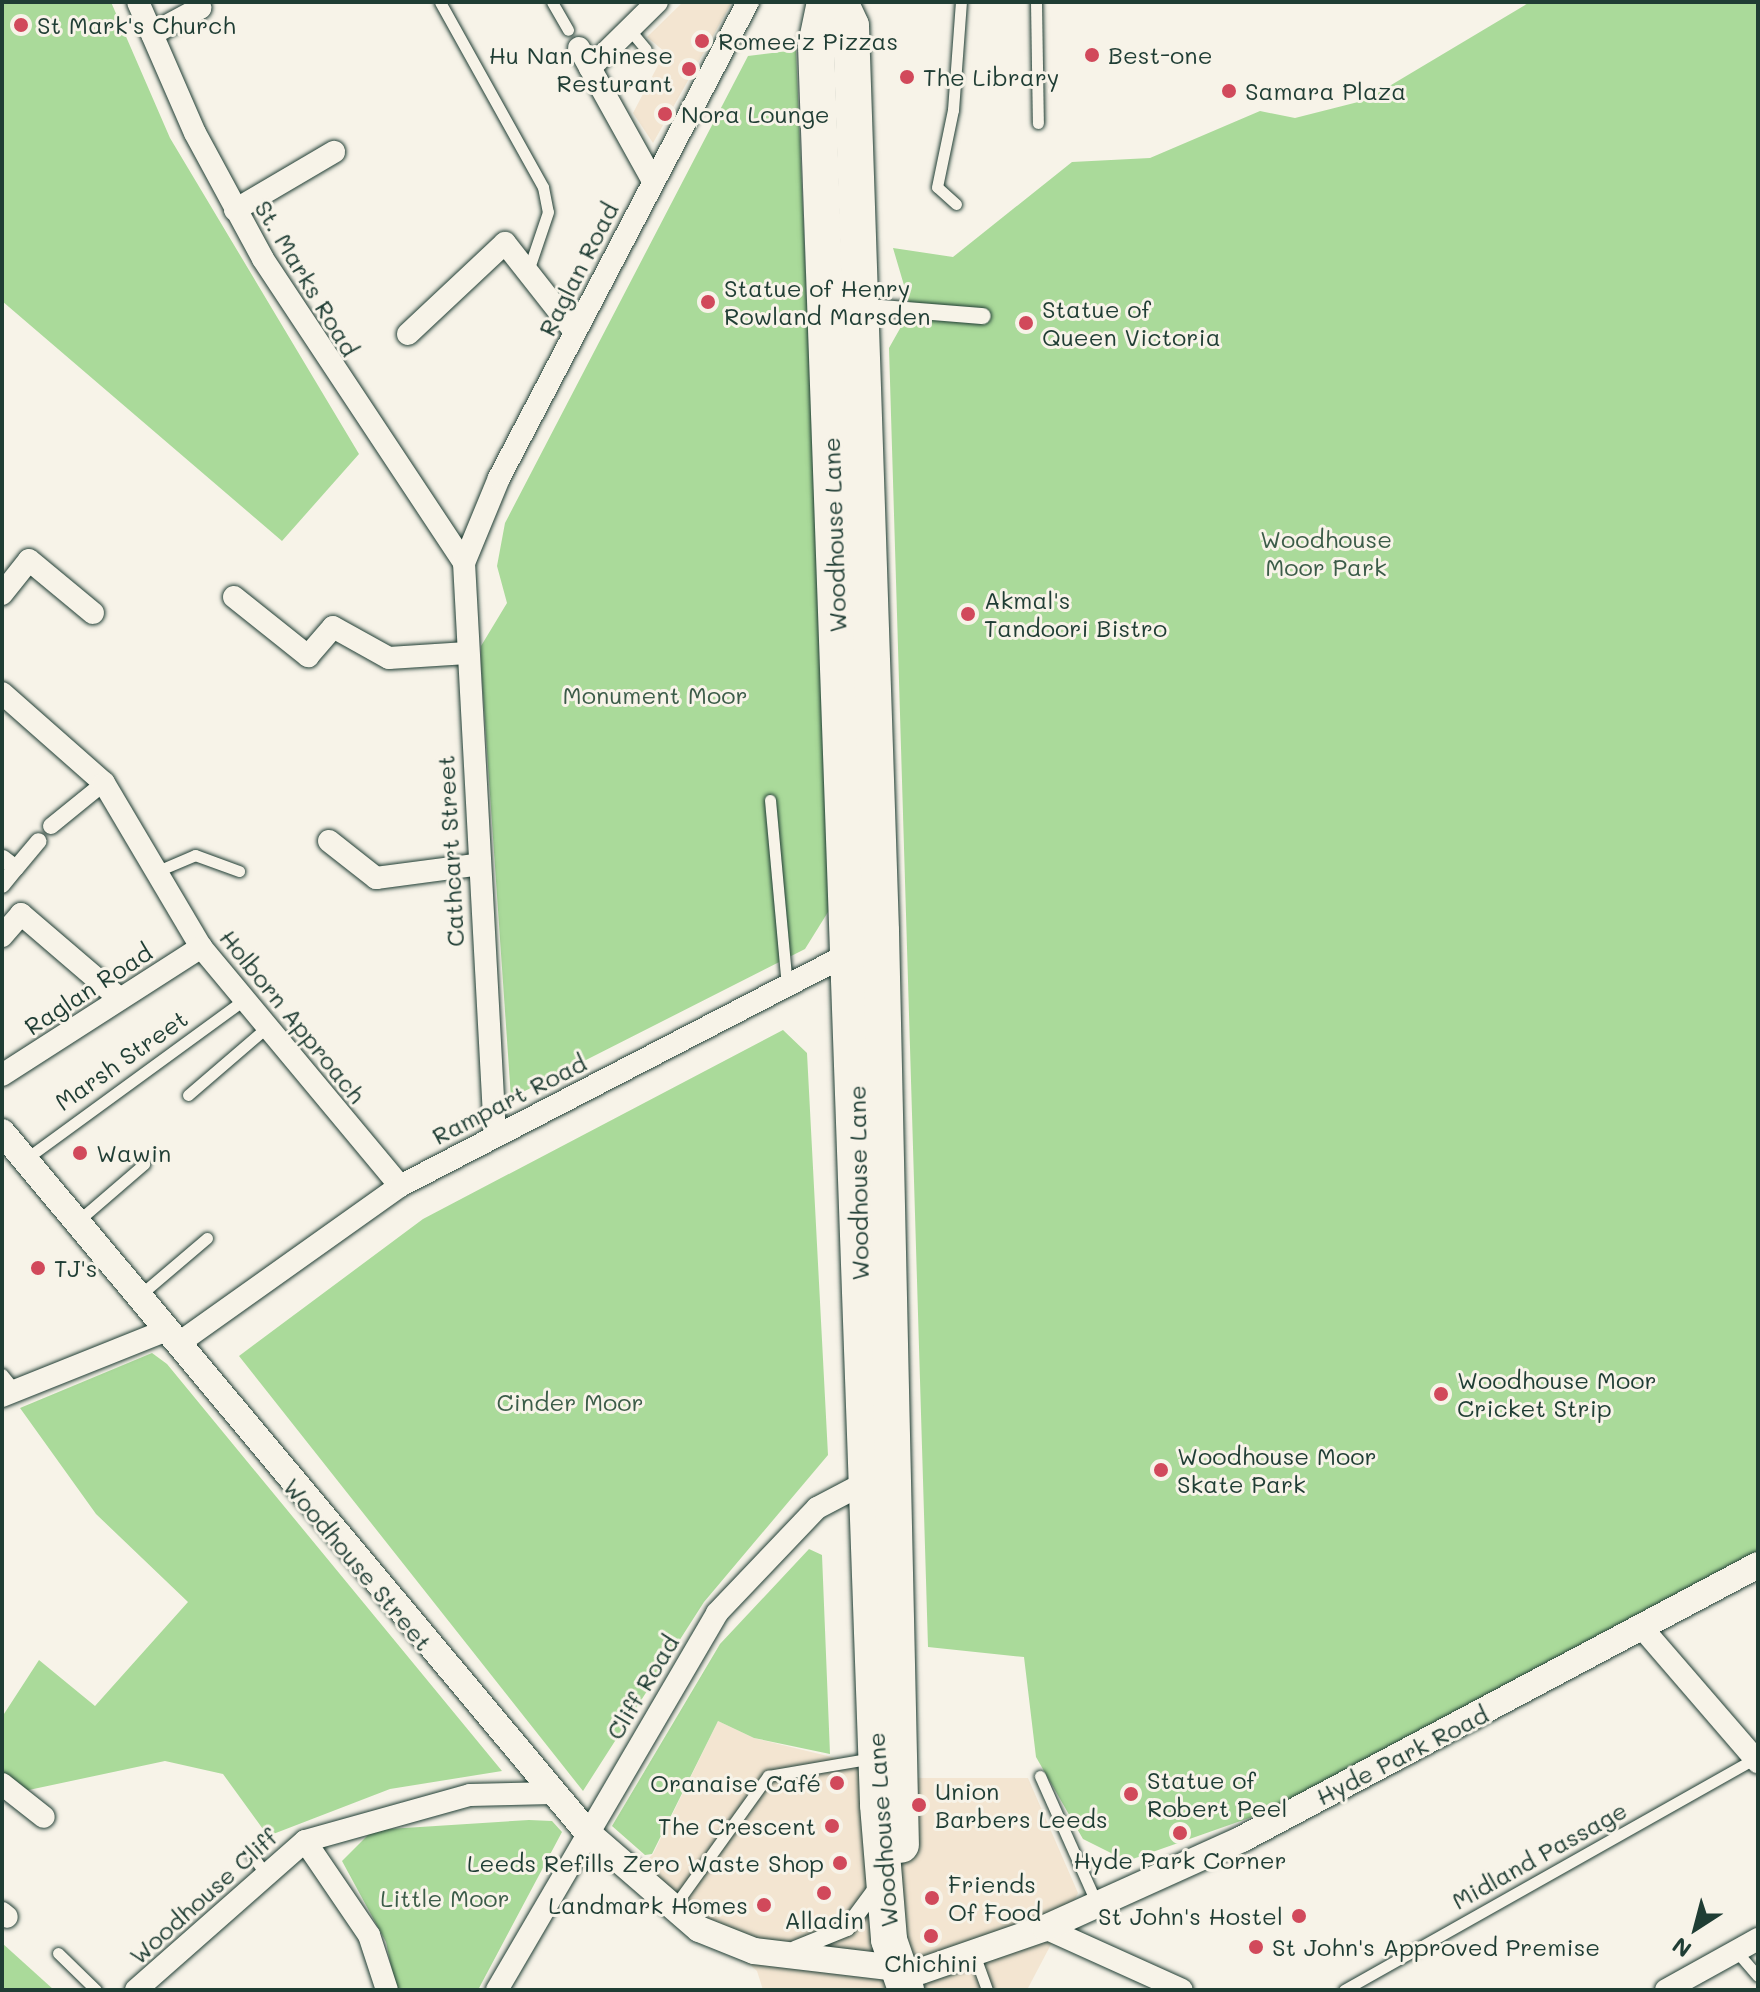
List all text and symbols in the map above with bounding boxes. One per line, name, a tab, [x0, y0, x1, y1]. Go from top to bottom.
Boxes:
place label: St Mark's Church	[37, 11, 236, 39]
marker: St Mark's Church	[12, 16, 30, 34]
place label: Romee'z Pizzas	[718, 27, 898, 55]
marker: Romee'z Pizzas	[693, 32, 711, 50]
place label: Hu Nan Chinese Resturant	[489, 41, 673, 97]
place label: Best-one	[1108, 41, 1212, 69]
marker: Best-one	[1083, 46, 1101, 64]
marker: Hu Nan Chinese Resturant	[680, 60, 698, 78]
place label: The Library	[923, 63, 1059, 91]
marker: The Library	[898, 68, 916, 86]
place label: Samara Plaza	[1245, 77, 1406, 105]
marker: Samara Plaza	[1220, 82, 1238, 100]
place label: Nora Lounge	[681, 100, 830, 128]
marker: Nora Lounge	[656, 105, 674, 123]
street label: St. Marks Road	[249, 195, 365, 361]
street label: Raglan Road	[532, 197, 624, 341]
place label: Statue of Henry Rowland Marsden	[724, 274, 931, 330]
marker: Statue of Henry Rowland Marsden	[699, 293, 717, 311]
place label: Statue of Queen Victoria	[1042, 295, 1221, 351]
marker: Statue of Queen Victoria	[1017, 314, 1035, 332]
street label: Woodhouse Lane	[816, 437, 852, 633]
park label: Woodhouse Moor Park	[1260, 525, 1392, 581]
place label: Akmal's Tandoori Bistro	[984, 586, 1167, 642]
marker: Akmal's Tandoori Bistro	[959, 605, 977, 623]
park label: Monument Moor	[563, 681, 747, 709]
street label: Cathcart Street	[431, 754, 469, 948]
street label: Holborn Approach	[214, 923, 372, 1109]
street label: Raglan Road	[19, 937, 157, 1041]
street label: Marsh Street	[49, 1004, 193, 1116]
street label: Rampart Road	[427, 1048, 591, 1150]
street label: Woodhouse Lane	[842, 1085, 874, 1281]
place label: Wawin	[96, 1139, 171, 1167]
marker: Wawin	[71, 1144, 89, 1162]
place label: TJ's	[54, 1254, 98, 1282]
marker: TJ's	[29, 1259, 47, 1277]
place label: Woodhouse Moor Cricket Strip	[1457, 1366, 1656, 1422]
marker: Woodhouse Moor Cricket Strip	[1432, 1385, 1450, 1403]
park label: Cinder Moor	[496, 1388, 644, 1416]
place label: Woodhouse Moor Skate Park	[1177, 1442, 1376, 1498]
marker: Woodhouse Moor Skate Park	[1152, 1461, 1170, 1479]
street label: Woodhouse Street	[277, 1472, 439, 1656]
street label: Cliff Road	[600, 1630, 684, 1744]
street label: Hyde Park Road	[1311, 1699, 1493, 1811]
street label: Woodhouse Lane	[861, 1731, 903, 1929]
place label: Statue of Robert Peel	[1147, 1766, 1287, 1822]
place label: Oranaise Café	[650, 1769, 821, 1797]
marker: Oranaise Café	[828, 1774, 846, 1792]
place label: Union Barbers Leeds	[935, 1777, 1108, 1833]
marker: Statue of Robert Peel	[1122, 1785, 1140, 1803]
street label: Midland Passage	[1447, 1795, 1631, 1915]
marker: Union Barbers Leeds	[910, 1796, 928, 1814]
place label: The Crescent	[658, 1812, 816, 1840]
marker: The Crescent	[823, 1817, 841, 1835]
street label: Woodhouse Cliff	[123, 1822, 283, 1970]
marker: Hyde Park Corner	[1171, 1824, 1189, 1842]
place label: Hyde Park Corner	[1073, 1846, 1287, 1874]
place label: Leeds Refills Zero Waste Shop	[467, 1849, 824, 1877]
marker: Leeds Refills Zero Waste Shop	[831, 1854, 849, 1872]
place label: Friends Of Food	[948, 1870, 1041, 1926]
park label: Little Moor	[380, 1884, 510, 1912]
marker: Alladin	[815, 1884, 833, 1902]
north arrow	[1656, 1888, 1736, 1968]
marker: Friends Of Food	[923, 1889, 941, 1907]
place label: Landmark Homes	[548, 1891, 748, 1919]
marker: Landmark Homes	[755, 1896, 773, 1914]
place label: St John's Hostel	[1098, 1902, 1283, 1930]
place label: Alladin	[784, 1906, 864, 1934]
marker: St John's Hostel	[1290, 1907, 1308, 1925]
marker: Chichini	[922, 1927, 940, 1945]
text: N	[1666, 1931, 1697, 1964]
place label: St John's Approved Premise	[1272, 1933, 1600, 1961]
marker: St John's Approved Premise	[1247, 1938, 1265, 1956]
place label: Chichini	[884, 1949, 978, 1977]

